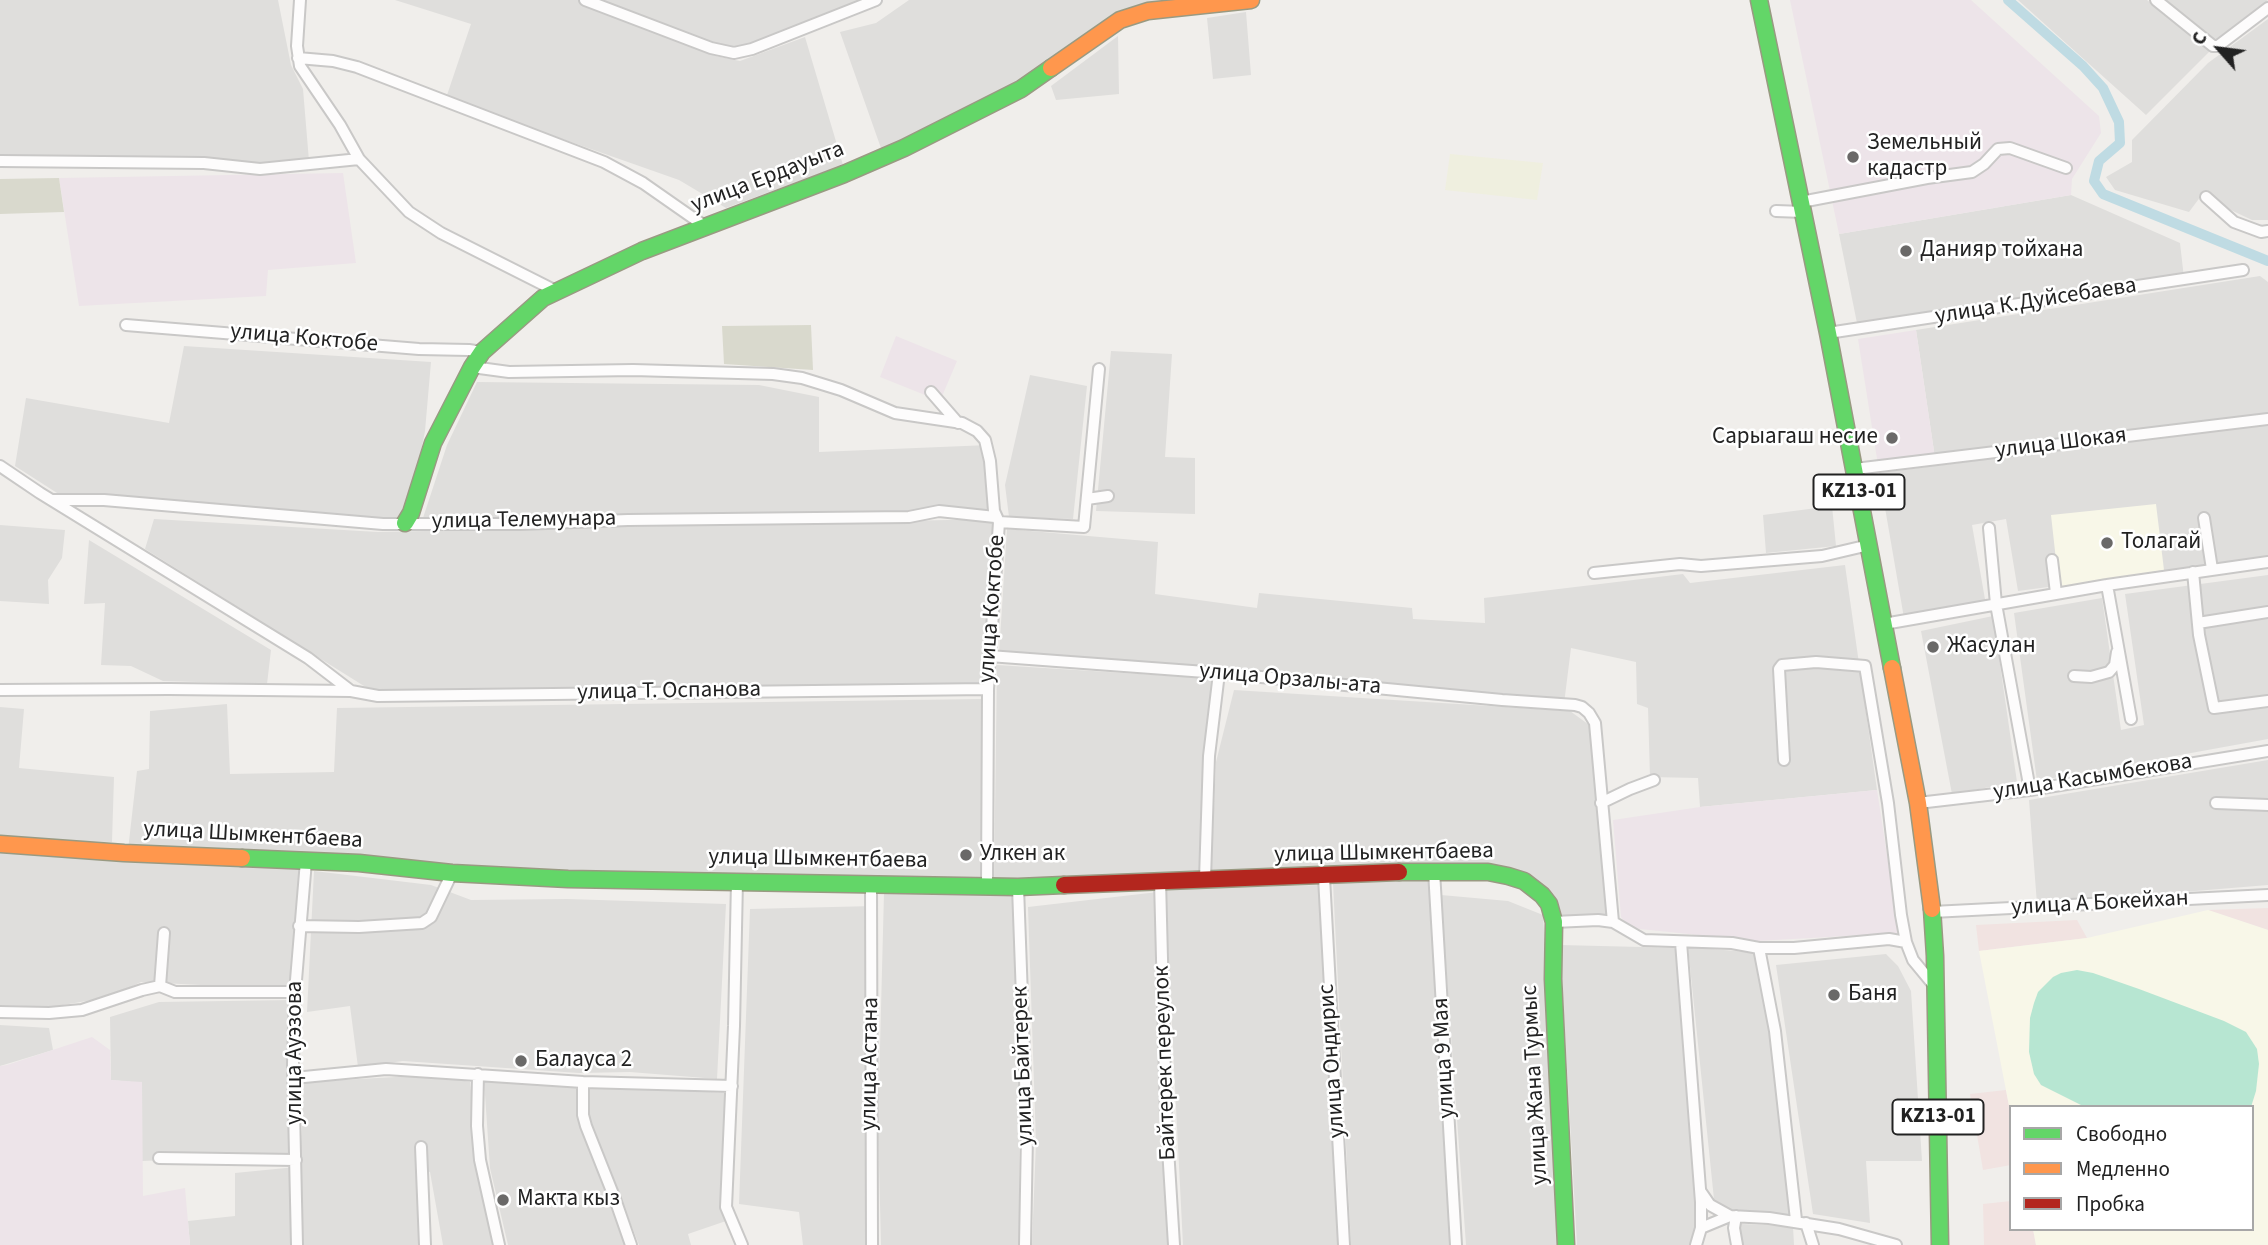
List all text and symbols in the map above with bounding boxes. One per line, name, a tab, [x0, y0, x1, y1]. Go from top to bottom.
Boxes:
north arrow	[2184, 14, 2254, 84]
text: С	[2186, 28, 2215, 50]
place label: Земельный кадастр	[1867, 130, 1982, 184]
street label: улица Ердауыта	[688, 136, 848, 220]
marker: Земельный кадастр	[1845, 149, 1861, 165]
place label: Данияр тойхана	[1920, 237, 2083, 265]
marker: Данияр тойхана	[1898, 243, 1914, 259]
street label: улица К.Дуйсебаева	[1933, 272, 2139, 332]
street label: улица Коктобе	[229, 319, 379, 359]
street label: улица Шокая	[1994, 422, 2128, 466]
place label: Сарыагаш несие	[1712, 424, 1878, 452]
marker: Сарыагаш несие	[1884, 430, 1900, 446]
road number: KZ13-01	[1814, 475, 1904, 510]
street label: улица Телемунара	[431, 506, 617, 536]
place label: Толагай	[2121, 529, 2201, 557]
street label: улица Коктобе	[974, 534, 1012, 684]
marker: Толагай	[2099, 535, 2115, 551]
place label: Жасулан	[1947, 633, 2036, 661]
marker: Жасулан	[1925, 639, 1941, 655]
street label: улица Орзалы-ата	[1198, 658, 1382, 702]
street label: улица Т. Оспанова	[577, 677, 761, 707]
street label: улица Касымбекова	[1992, 749, 2194, 807]
street label: улица Шымкентбаева	[143, 816, 363, 856]
street label: улица Шымкентбаева	[1274, 838, 1494, 870]
place label: Улкен ак	[980, 841, 1065, 869]
street label: улица Шымкентбаева	[708, 844, 928, 876]
marker: Улкен ак	[958, 847, 974, 863]
street label: улица А Бокейхан	[2011, 886, 2189, 922]
street label: Байтерек переулок	[1149, 965, 1183, 1161]
street label: улица Ауэзова	[282, 981, 310, 1125]
place label: Баня	[1848, 981, 1898, 1009]
street label: улица Ондирис	[1314, 983, 1352, 1139]
street label: улица Жана Турмыс	[1517, 984, 1555, 1186]
street label: улица Байтерек	[1007, 986, 1041, 1146]
marker: Баня	[1826, 987, 1842, 1003]
street label: улица Астана	[856, 997, 886, 1131]
street label: улица 9 Мая	[1428, 997, 1462, 1119]
place label: Балауса 2	[535, 1047, 632, 1075]
marker: Балауса 2	[513, 1053, 529, 1069]
road number: KZ13-01	[1892, 1100, 1983, 1134]
legend	[2009, 1105, 2254, 1231]
text: Свободно	[2076, 1119, 2167, 1149]
text: Медленно	[2076, 1154, 2170, 1184]
place label: Макта кыз	[517, 1186, 620, 1214]
text: Пробка	[2076, 1189, 2145, 1219]
marker: Макта кыз	[495, 1192, 511, 1208]

